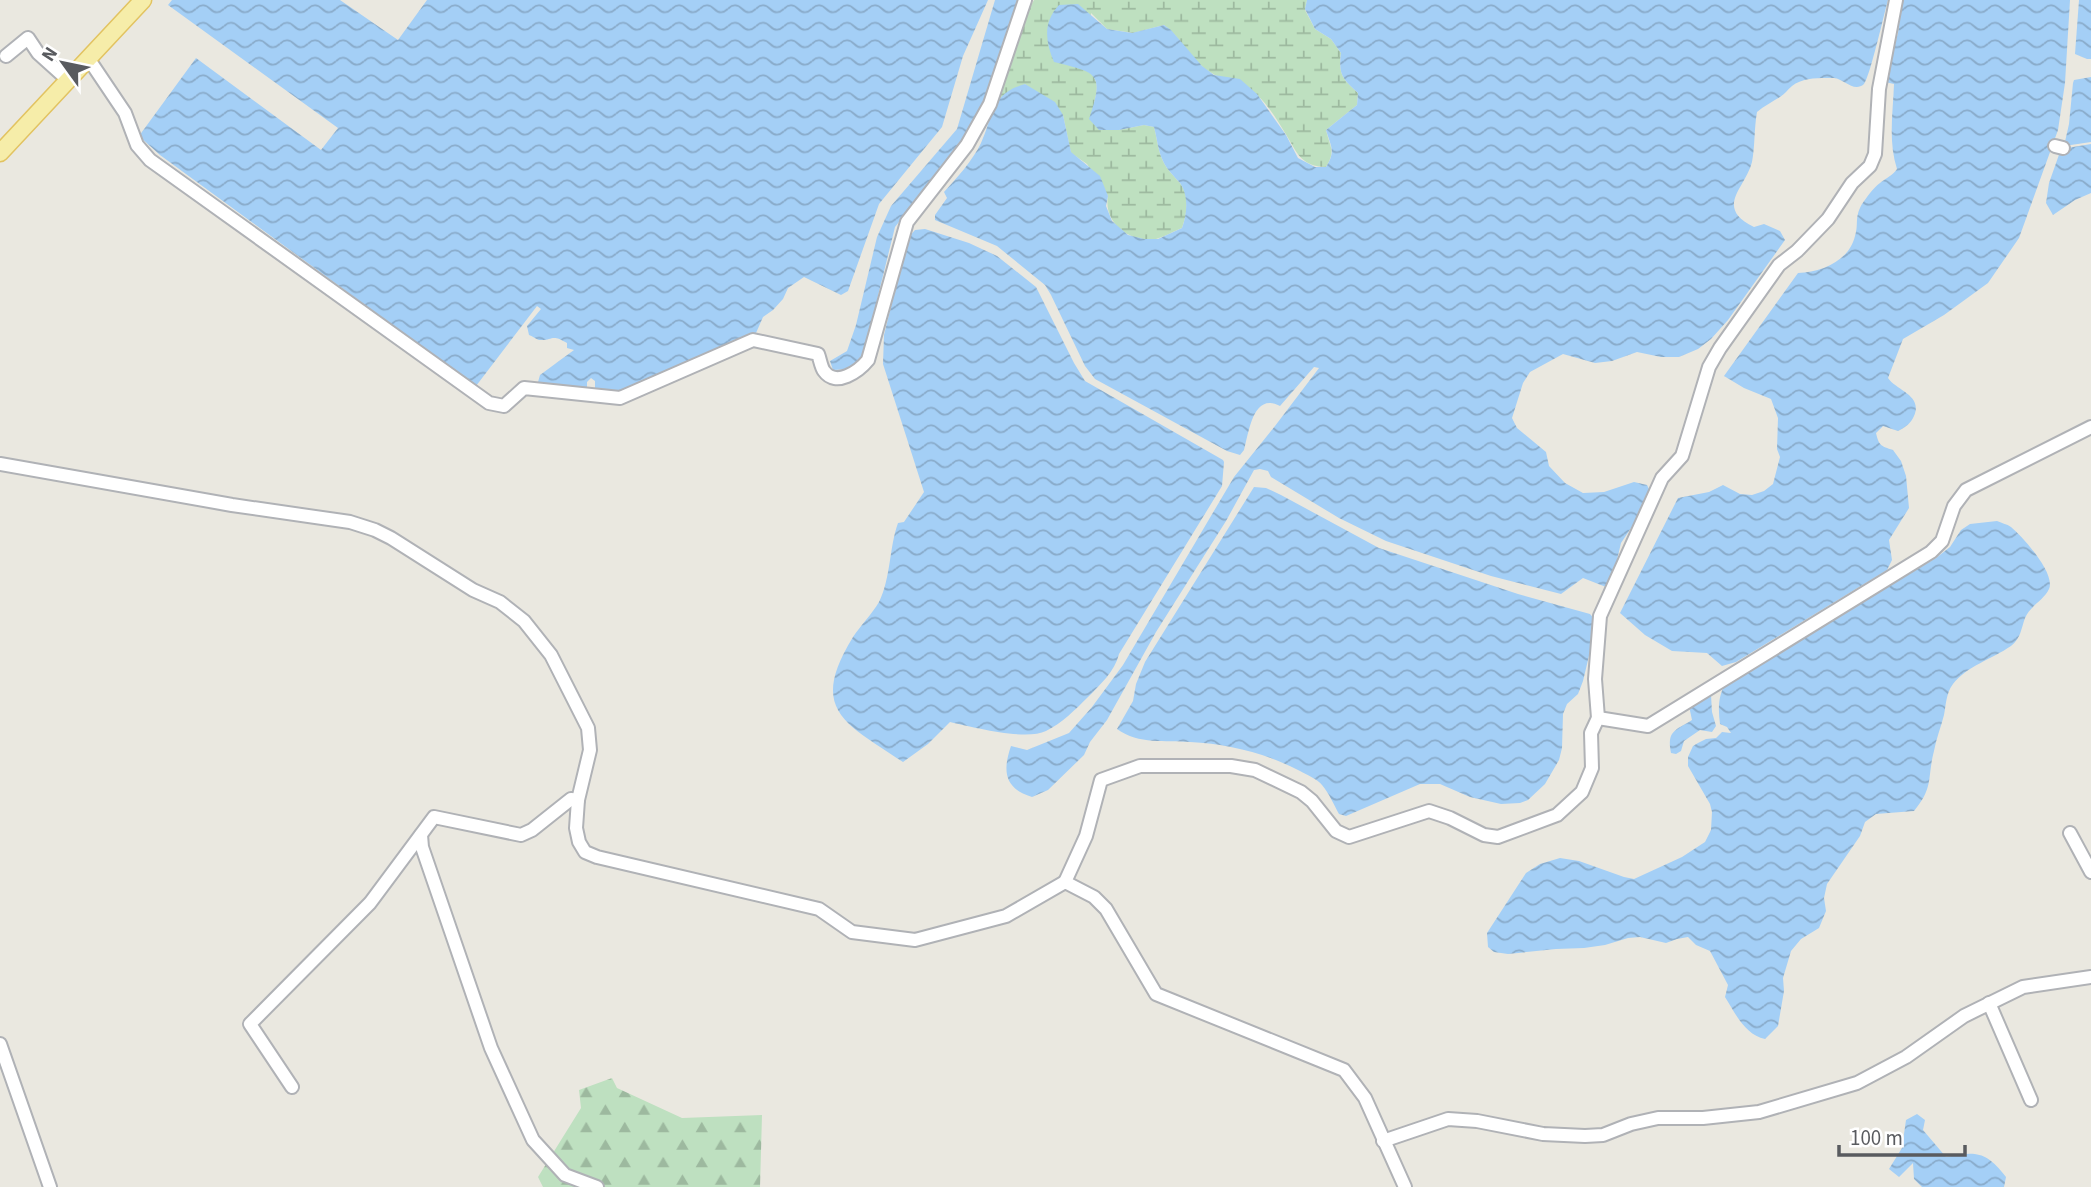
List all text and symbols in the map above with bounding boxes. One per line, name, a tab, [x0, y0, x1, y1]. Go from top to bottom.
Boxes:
north arrow	[28, 28, 98, 98]
text: N	[35, 42, 65, 67]
scale bar	[1839, 1114, 1965, 1158]
text: 100 m	[1850, 1123, 1903, 1153]

